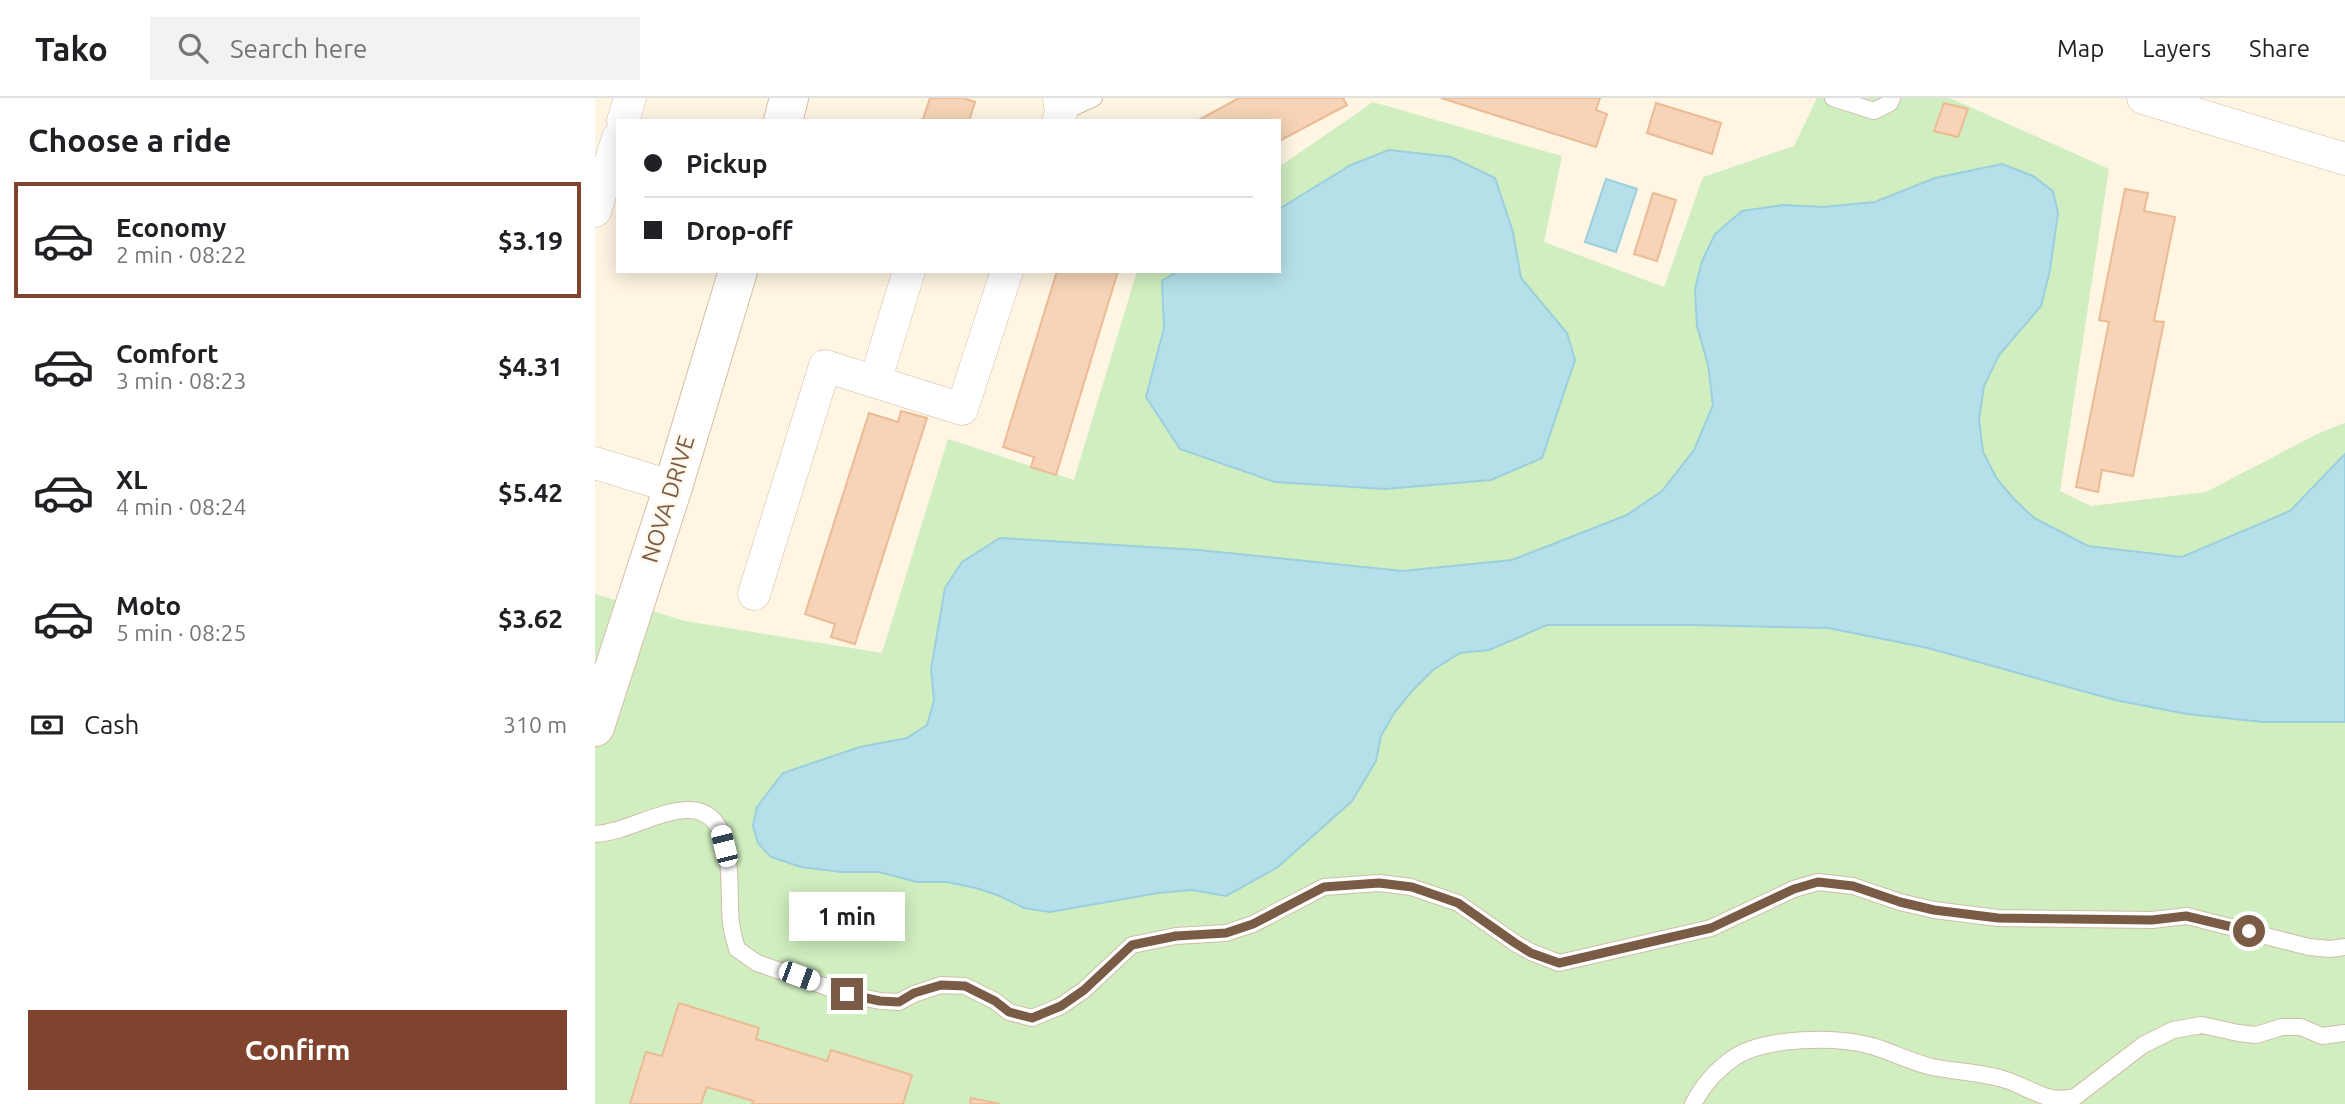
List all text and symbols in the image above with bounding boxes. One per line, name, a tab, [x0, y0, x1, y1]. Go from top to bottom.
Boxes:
search box	[150, 17, 640, 80]
icon: search	[174, 29, 212, 67]
text: Tako	[35, 30, 108, 67]
text: Search here	[230, 34, 367, 63]
text: Map	[2057, 35, 2104, 62]
text: Layers	[2142, 35, 2211, 62]
text: Share	[2249, 35, 2310, 62]
text: Choose a ride	[28, 122, 231, 158]
text: Pickup	[686, 149, 768, 178]
icon: car	[32, 209, 95, 272]
text: Economy	[116, 213, 226, 242]
text: Drop-off	[686, 216, 793, 245]
text: $3.19	[498, 226, 563, 255]
text: 2 min · 08:22	[116, 242, 247, 267]
icon: car	[32, 335, 95, 398]
text: Comfort	[116, 339, 219, 368]
text: $4.31	[498, 352, 563, 381]
text: 3 min · 08:23	[116, 368, 247, 393]
street label: NOVA DRIVE	[636, 432, 699, 565]
icon: car	[32, 461, 95, 524]
text: XL	[116, 465, 147, 494]
text: $5.42	[498, 478, 563, 507]
text: 4 min · 08:24	[116, 494, 247, 519]
icon: car	[32, 587, 95, 650]
text: Moto	[116, 591, 181, 620]
text: $3.62	[498, 604, 563, 633]
text: 5 min · 08:25	[116, 620, 247, 645]
icon: cash	[28, 706, 66, 744]
text: Cash	[84, 710, 139, 739]
text: 310 m	[503, 712, 567, 737]
car	[709, 823, 740, 869]
callout: 1 min	[789, 892, 905, 942]
text: 1 min	[818, 904, 876, 929]
route start	[2233, 915, 2265, 947]
car	[776, 959, 823, 993]
route end	[831, 978, 863, 1010]
button: Confirm	[28, 1010, 567, 1090]

